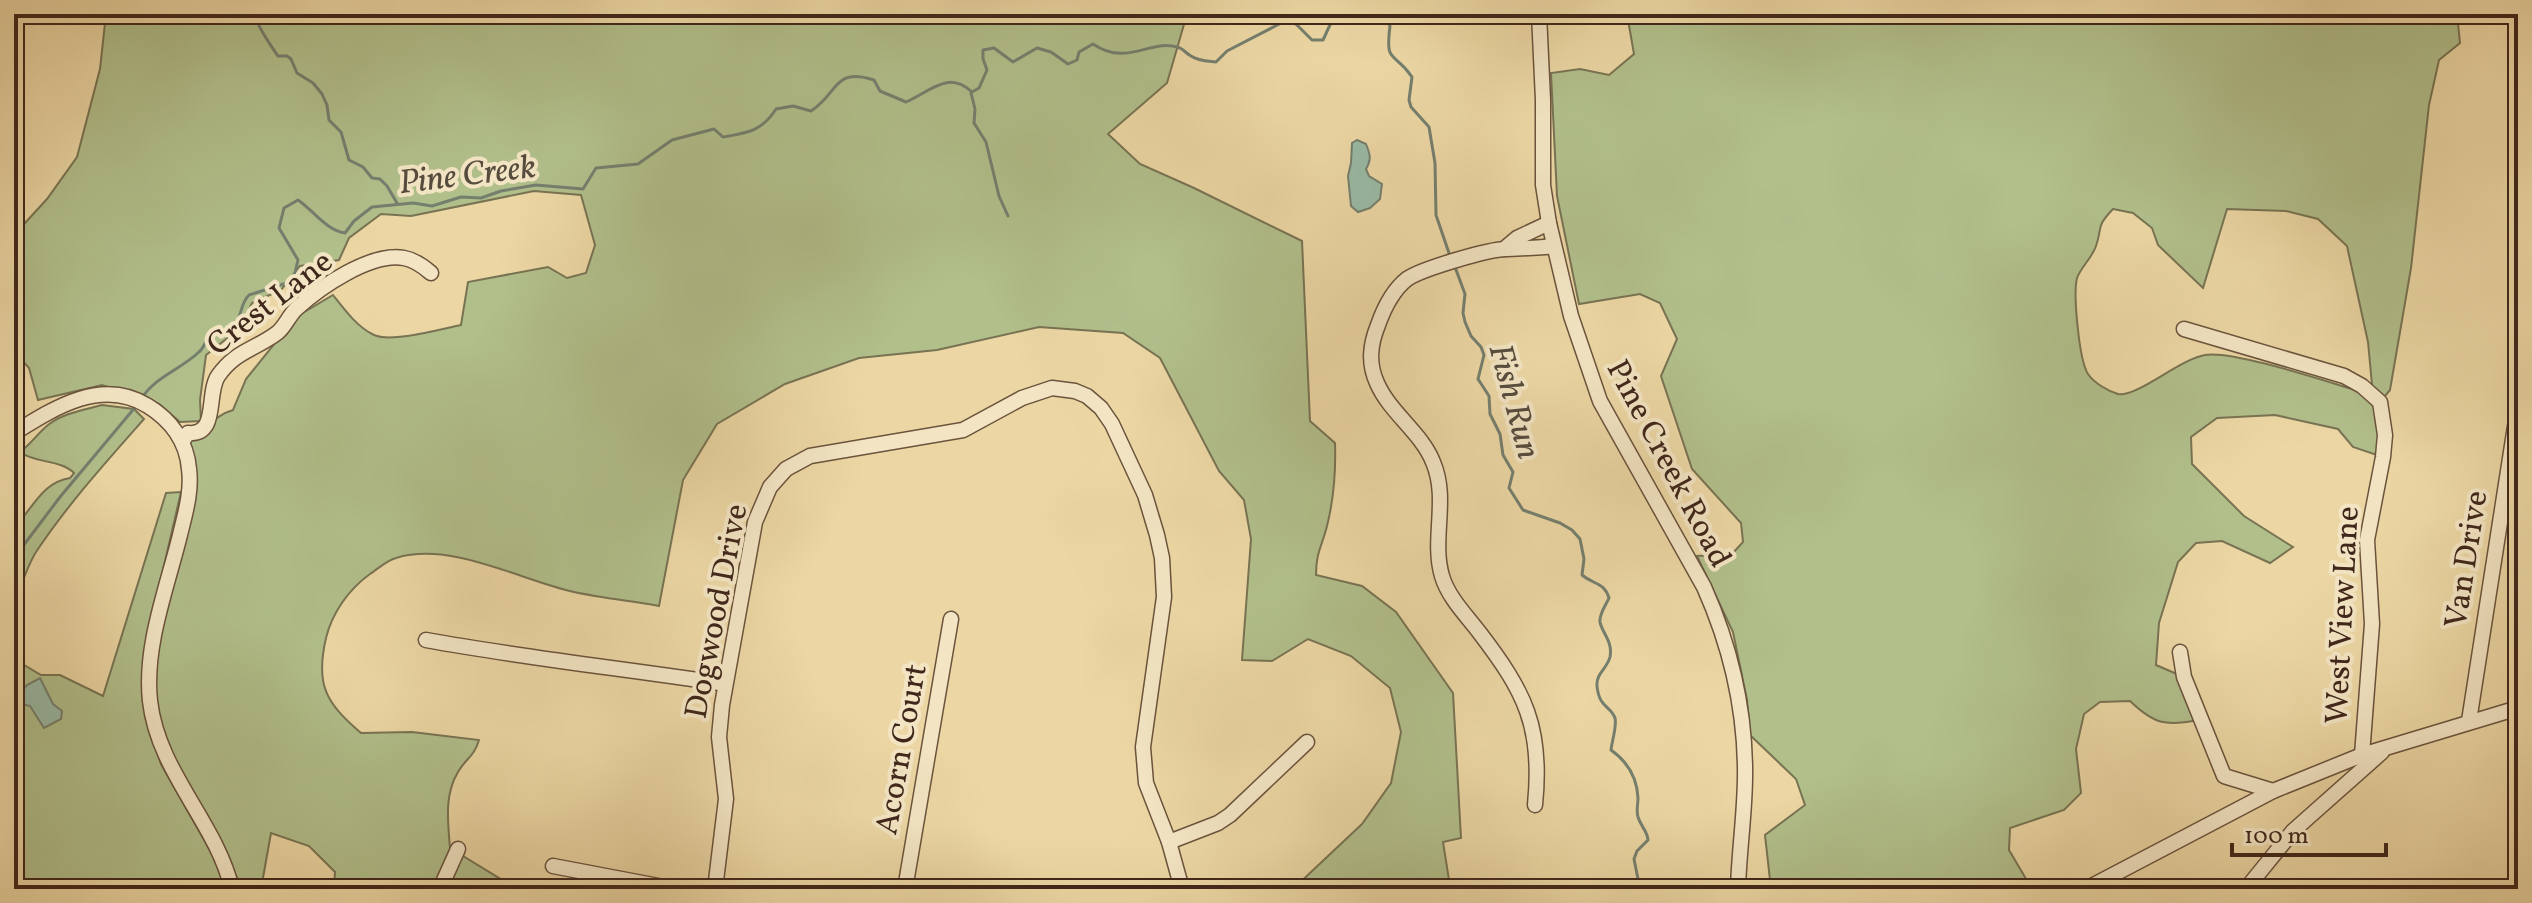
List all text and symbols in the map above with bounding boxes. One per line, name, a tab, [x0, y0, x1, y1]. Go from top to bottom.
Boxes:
water label: Pine Creek	[396, 145, 539, 208]
street label: Crest Lane	[199, 241, 343, 368]
water label: Fish Run	[1475, 339, 1551, 465]
street label: Pine Creek Road	[1594, 353, 1741, 576]
street label: Van Drive	[2435, 488, 2501, 631]
street label: Dogwood Drive	[676, 500, 760, 723]
street label: West View Lane	[2316, 505, 2372, 725]
street label: Acorn Court	[866, 661, 940, 838]
scale bar	[2232, 807, 2386, 857]
text: 100 m	[2244, 820, 2309, 854]

